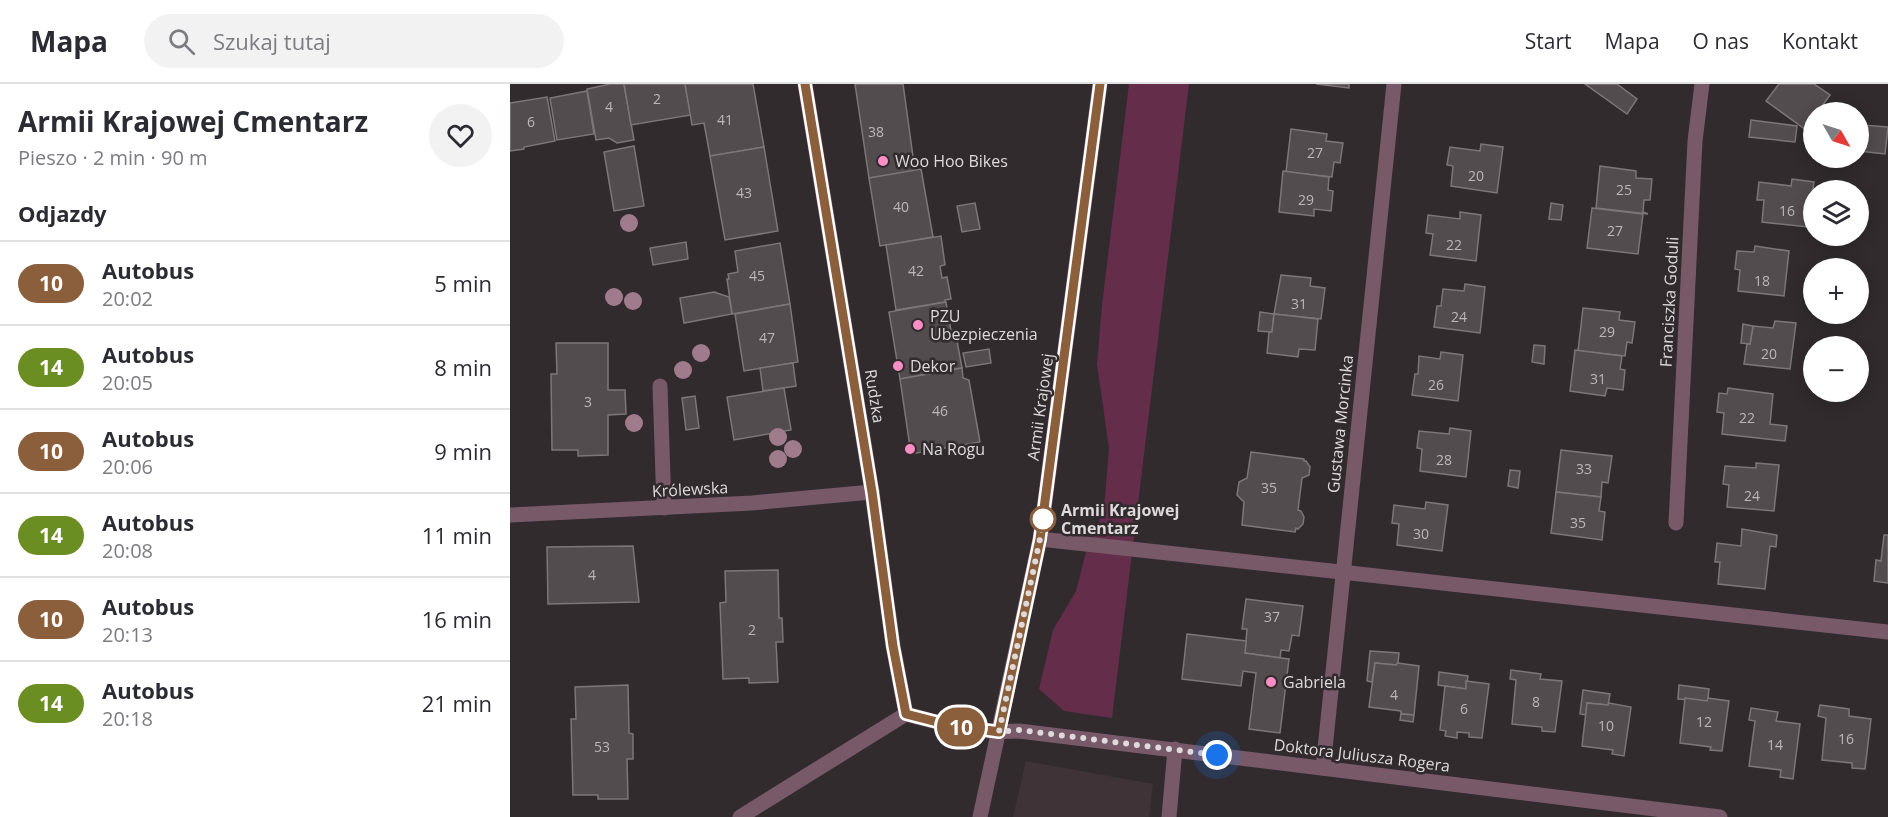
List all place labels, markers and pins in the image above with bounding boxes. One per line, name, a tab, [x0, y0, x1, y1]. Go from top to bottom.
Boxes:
place label: Woo Hoo Bikes	[895, 150, 1008, 172]
marker: Woo Hoo Bikes	[876, 154, 890, 168]
place label: PZU Ubezpieczenia	[930, 305, 1038, 345]
marker: PZU Ubezpieczenia	[911, 318, 925, 332]
place label: Dekor	[910, 355, 956, 377]
marker: Dekor	[891, 359, 905, 373]
place label: Na Rogu	[922, 438, 985, 460]
marker: Na Rogu	[903, 442, 917, 456]
place label: Armii Krajowej Cmentarz	[1061, 499, 1179, 539]
marker: Armii Krajowej Cmentarz	[1030, 506, 1056, 532]
place label: Gabriela	[1283, 671, 1346, 693]
marker: Gabriela	[1264, 675, 1278, 689]

